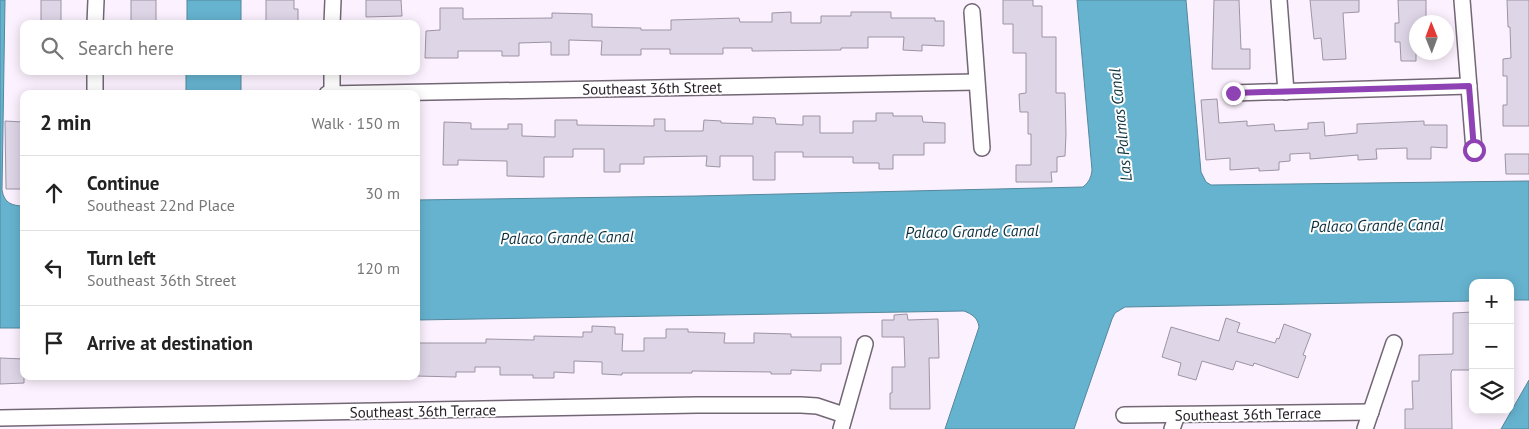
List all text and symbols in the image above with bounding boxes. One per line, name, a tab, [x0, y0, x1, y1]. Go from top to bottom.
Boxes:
north arrow	[1409, 15, 1454, 60]
search box	[20, 20, 420, 75]
icon: search	[38, 34, 66, 62]
text: Search here	[78, 36, 174, 60]
water label: Las Palmas Canal	[1104, 67, 1136, 182]
street label: Southeast 36th Street	[582, 77, 722, 99]
route end	[1222, 82, 1245, 105]
text: 2 min	[40, 109, 91, 136]
text: Walk · 150 m	[311, 113, 400, 133]
route start	[1463, 139, 1486, 162]
text: Continue	[87, 171, 159, 195]
icon: ahead	[40, 179, 68, 207]
text: 30 m	[365, 183, 400, 203]
text: Southeast 22nd Place	[87, 195, 235, 215]
water label: Palaco Grande Canal	[1310, 214, 1445, 236]
water label: Palaco Grande Canal	[905, 220, 1040, 242]
water label: Palaco Grande Canal	[500, 226, 635, 248]
text: Turn left	[87, 246, 156, 270]
icon: left	[40, 254, 68, 282]
text: 120 m	[357, 258, 400, 278]
text: Southeast 36th Street	[87, 270, 236, 290]
map controls	[1469, 279, 1514, 414]
button: +	[1469, 279, 1514, 324]
button: −	[1469, 324, 1514, 369]
icon: arrive	[40, 329, 68, 357]
text: Arrive at destination	[87, 331, 253, 355]
button: layers	[1469, 369, 1514, 414]
street label: Southeast 36th Terrace	[349, 400, 497, 422]
street label: Southeast 36th Terrace	[1174, 403, 1322, 425]

